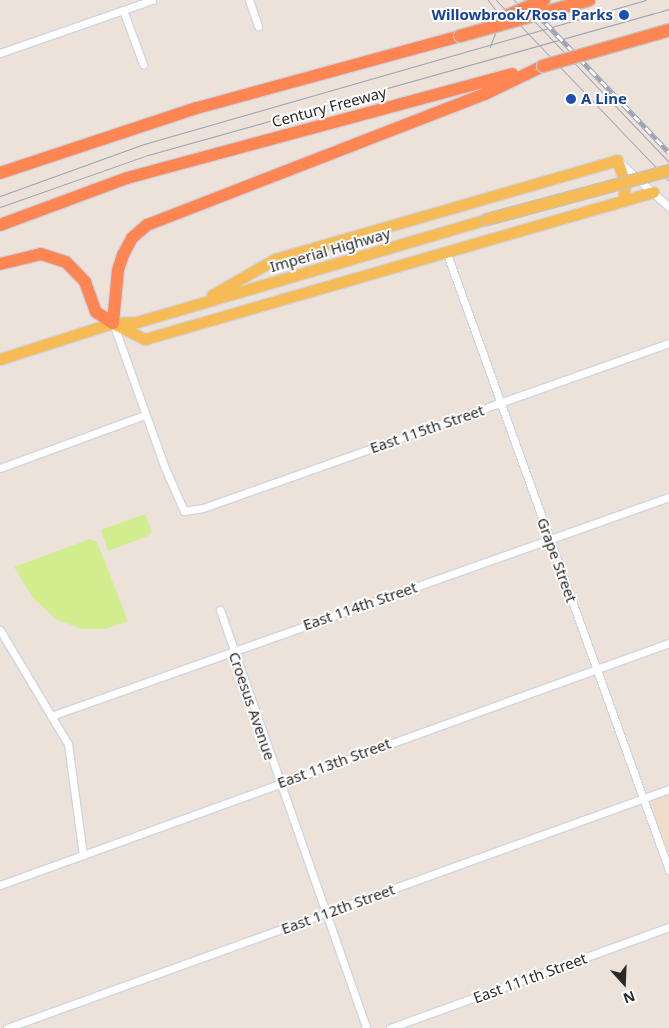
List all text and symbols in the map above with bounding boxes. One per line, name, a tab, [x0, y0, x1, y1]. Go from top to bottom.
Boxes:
place label: Willowbrook/Rosa Parks	[432, 6, 613, 24]
marker: Willowbrook/Rosa Parks	[617, 8, 631, 22]
street label: Century Freeway	[270, 83, 388, 131]
place label: A Line	[581, 90, 627, 108]
marker: A Line	[565, 93, 577, 105]
street label: Imperial Highway	[268, 224, 392, 276]
street label: East 115th Street	[368, 401, 486, 457]
street label: Grape Street	[533, 515, 581, 605]
street label: East 114th Street	[301, 578, 419, 634]
street label: Croesus Avenue	[225, 650, 279, 762]
street label: East 113th Street	[275, 734, 393, 792]
street label: East 112th Street	[279, 880, 397, 938]
street label: East 111th Street	[471, 949, 589, 1007]
north arrow	[599, 958, 649, 1008]
text: N	[621, 987, 638, 1008]

